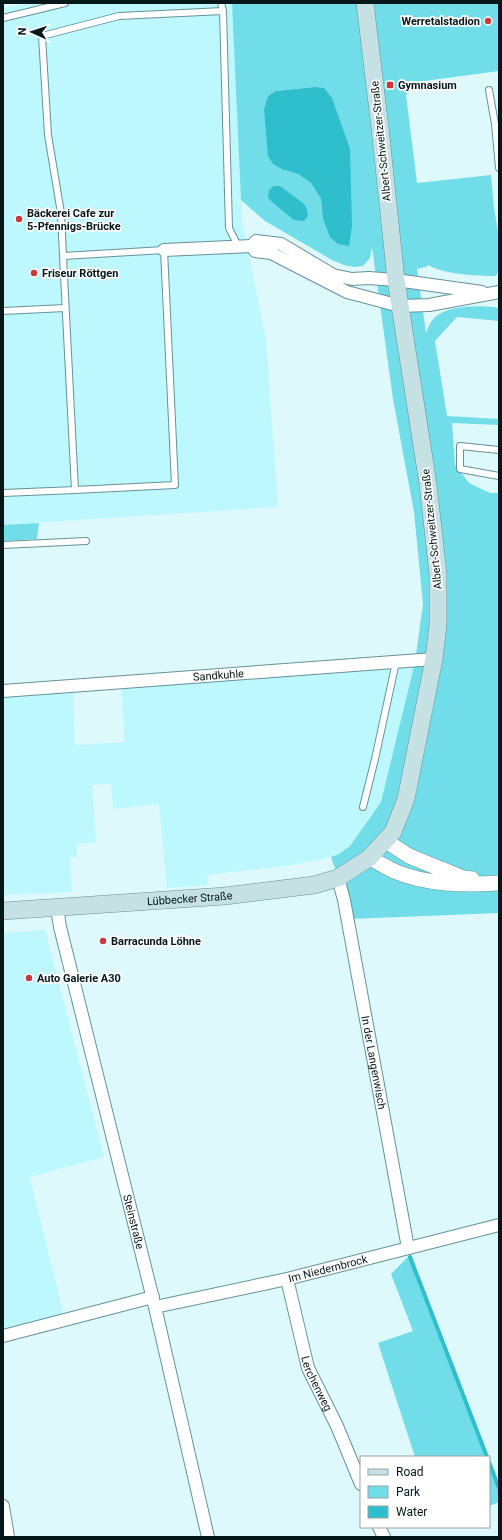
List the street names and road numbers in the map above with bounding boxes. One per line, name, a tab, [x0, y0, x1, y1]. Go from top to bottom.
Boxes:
street label: Albert-Schweitzer-Straße	[368, 80, 394, 202]
street label: Albert-Schweitzer-Straße	[419, 468, 445, 590]
street label: Sandkuhle	[192, 667, 245, 683]
street label: Lübbecker Straße	[146, 889, 233, 908]
street label: In der Langenwisch	[359, 1015, 389, 1110]
street label: Steinstraße	[121, 1193, 147, 1251]
street label: Im Niedernbrock	[287, 1252, 369, 1285]
street label: Lerchenweg	[299, 1355, 335, 1413]

